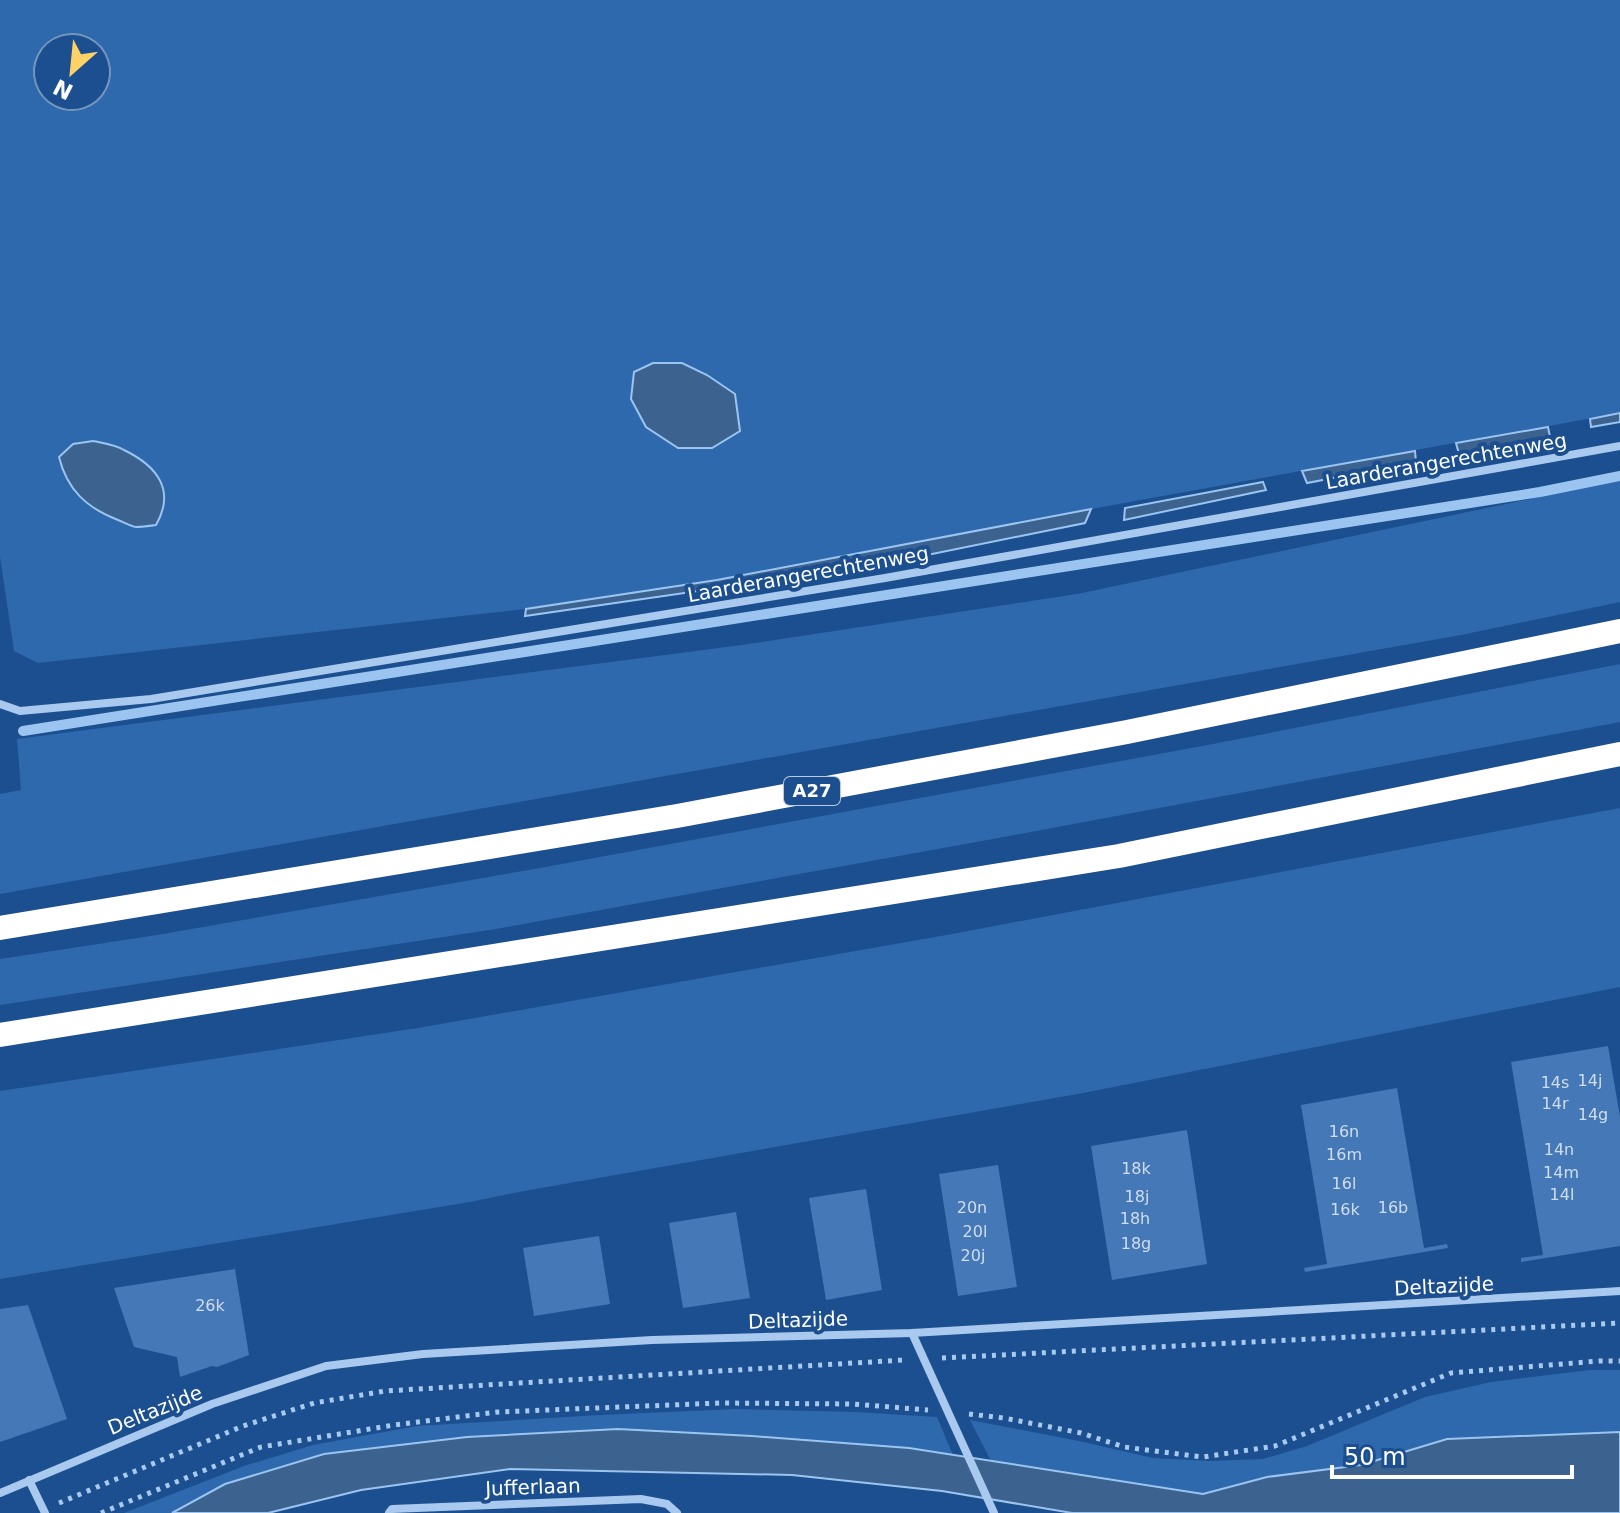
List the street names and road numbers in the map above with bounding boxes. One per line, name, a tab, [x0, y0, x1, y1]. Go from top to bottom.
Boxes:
street label: Laarderangerechtenweg	[1323, 428, 1569, 494]
street label: Laarderangerechtenweg	[685, 541, 931, 607]
road number: A27	[784, 777, 840, 805]
street label: Deltazijde	[1393, 1271, 1495, 1301]
street label: Deltazijde	[748, 1306, 848, 1334]
street label: Deltazijde	[104, 1380, 206, 1440]
street label: Jufferlaan	[483, 1473, 581, 1501]

